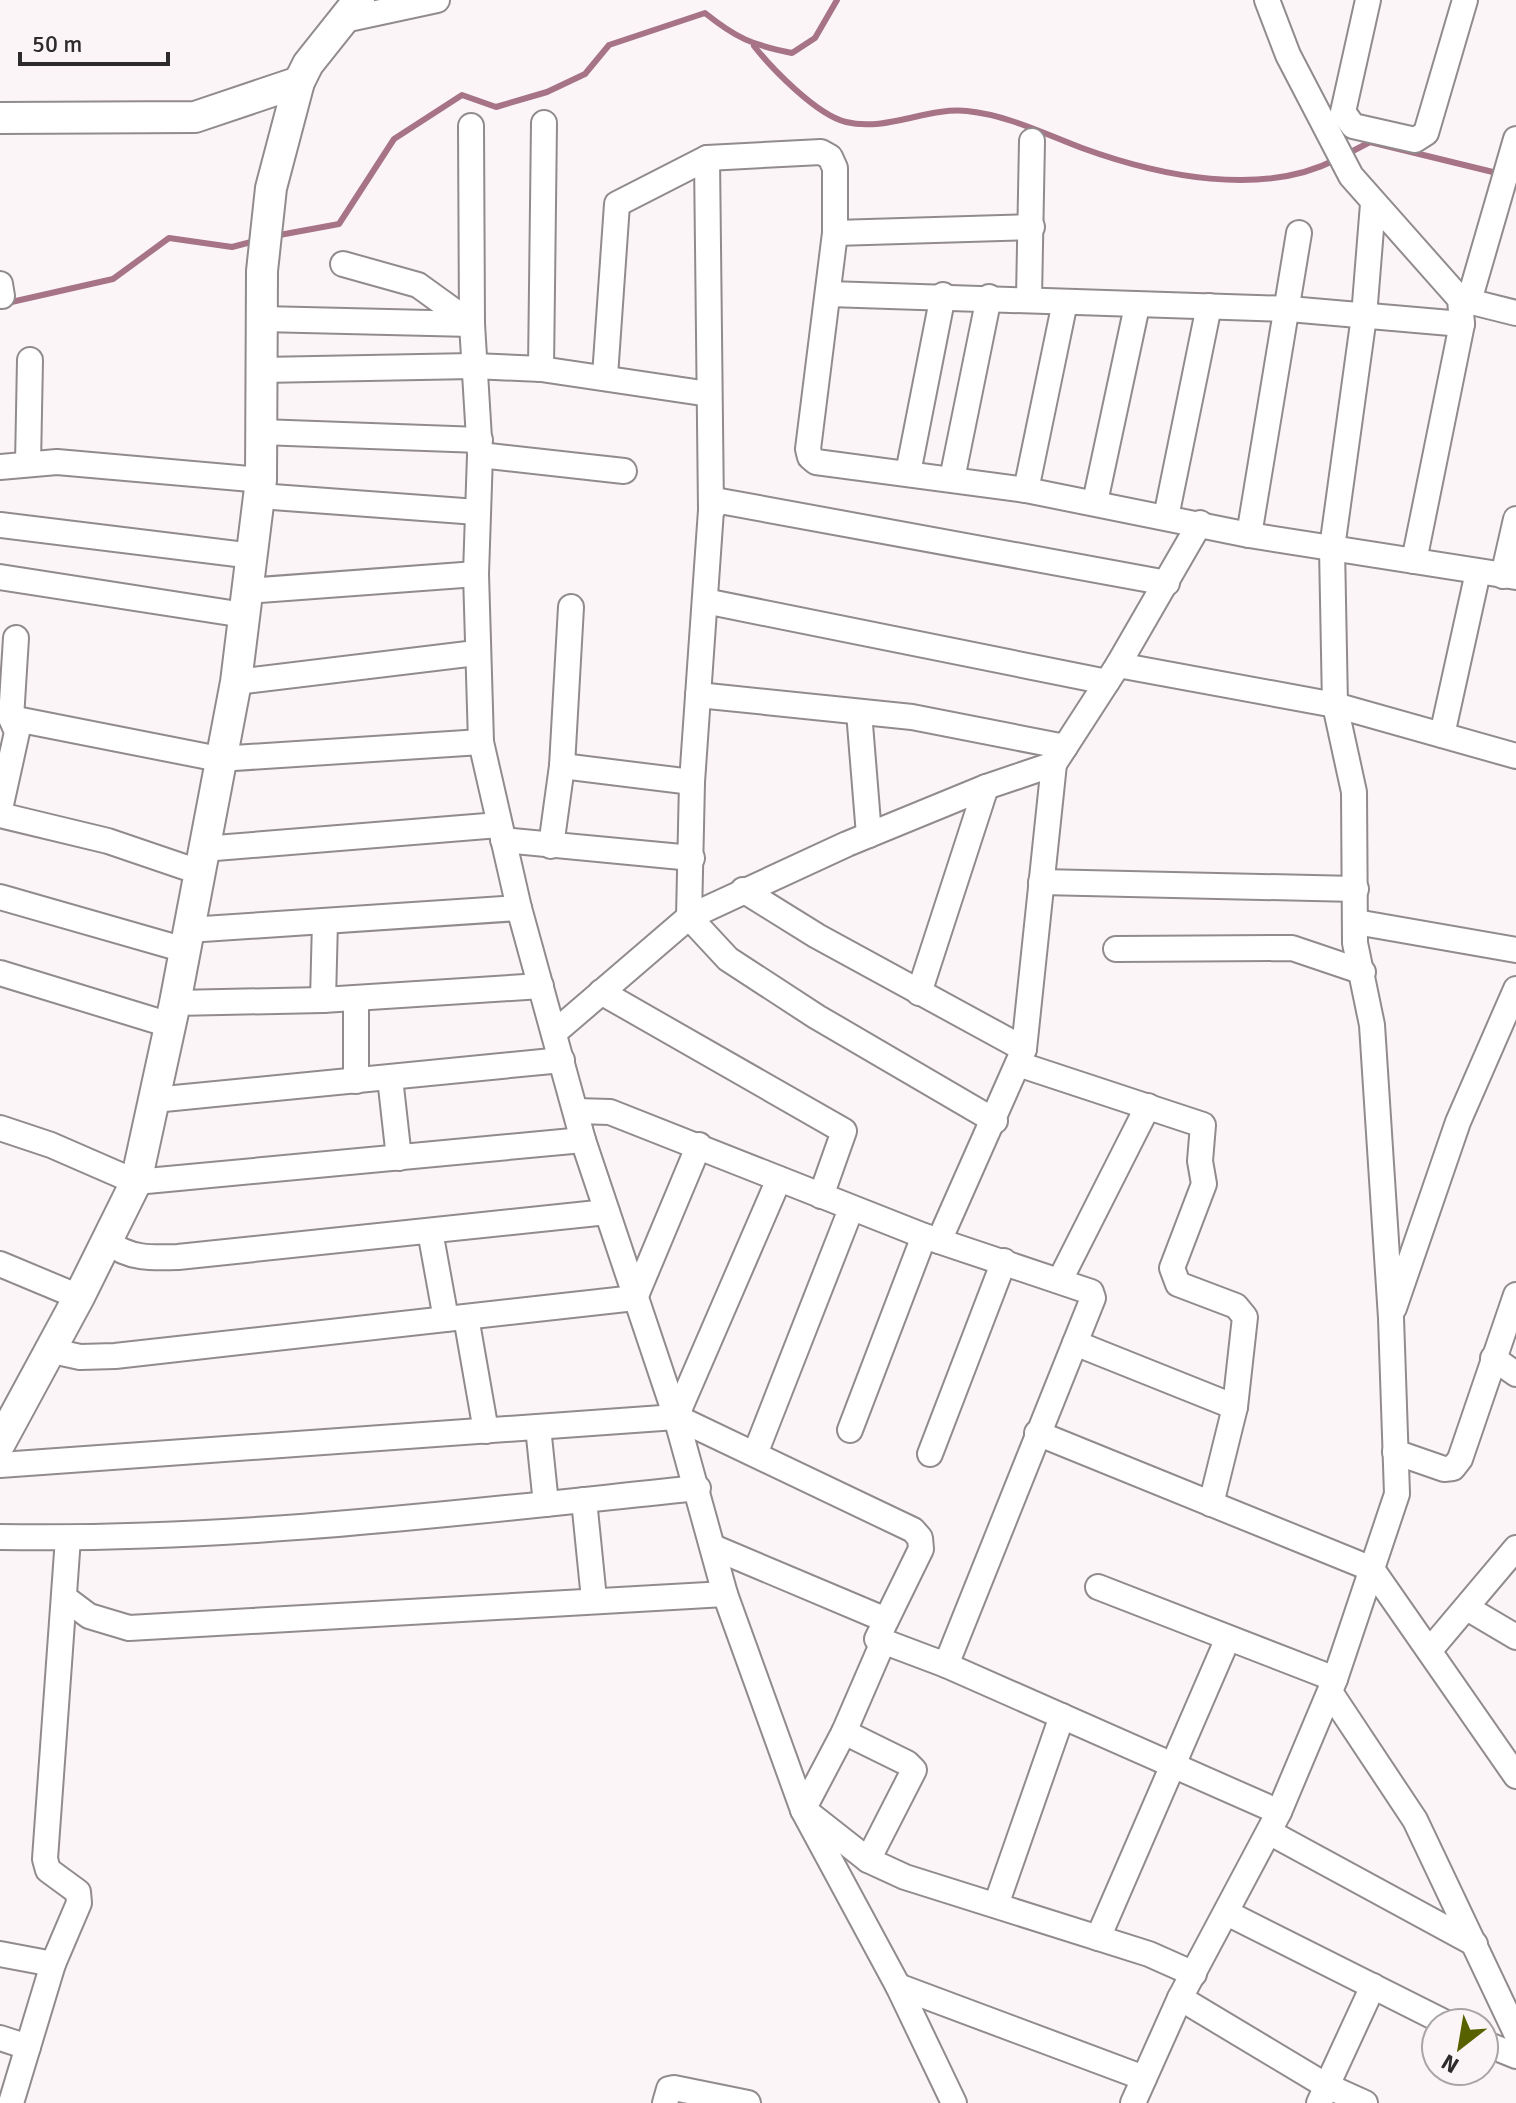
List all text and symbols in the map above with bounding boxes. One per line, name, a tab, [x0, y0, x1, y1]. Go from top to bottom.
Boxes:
scale bar	[20, 16, 168, 66]
text: 50 m	[32, 29, 82, 59]
north arrow	[1420, 2007, 1500, 2087]
text: N	[1436, 2048, 1463, 2079]

